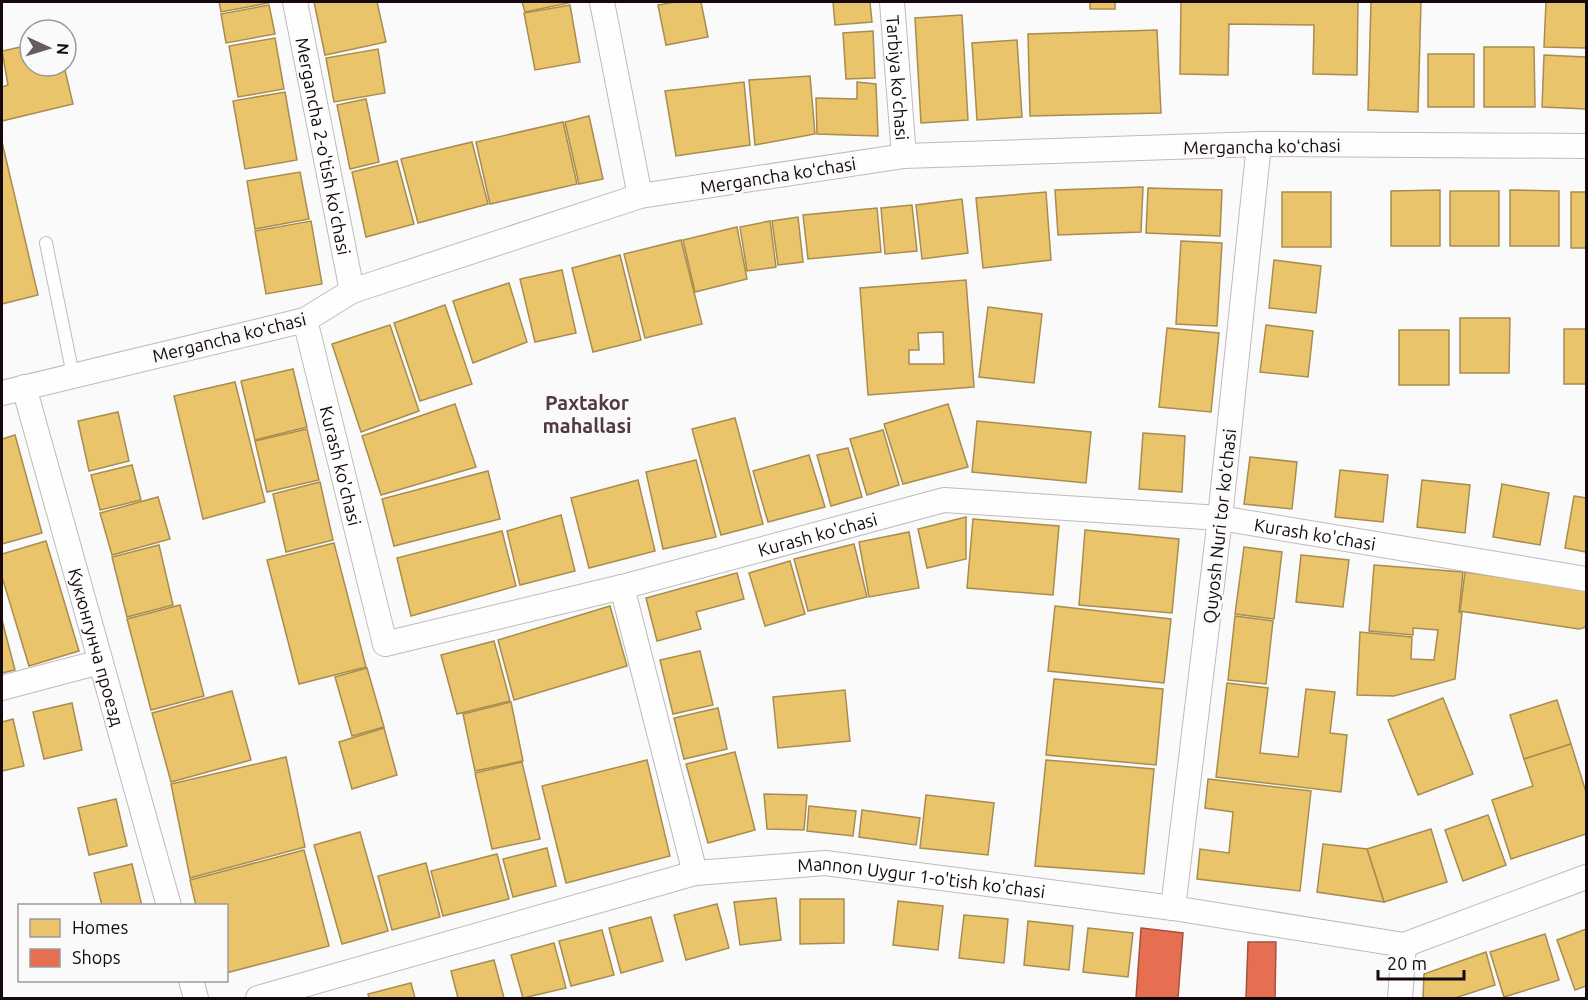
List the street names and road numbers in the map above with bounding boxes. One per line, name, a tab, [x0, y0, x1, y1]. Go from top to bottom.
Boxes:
street label: Tarbiya ko'chasi	[883, 14, 913, 141]
street label: Mergancha 2-o'tish ko'chasi	[292, 36, 355, 257]
street label: Mergancha koʻchasi	[1183, 135, 1341, 157]
street label: Mergancha koʻchasi	[699, 153, 857, 197]
street label: Mergancha koʻchasi	[150, 308, 308, 366]
street label: Kurash ko'chasi	[317, 404, 365, 528]
street label: Quyosh Nuri tor koʻchasi	[1199, 428, 1240, 625]
street label: Kurash ko'chasi	[756, 509, 879, 560]
street label: Kurash ko'chasi	[1253, 514, 1377, 554]
street label: Кукюнгунча проезд	[65, 566, 128, 729]
street label: Mannon Uygur 1-o'tish ko'chasi	[796, 853, 1046, 901]

